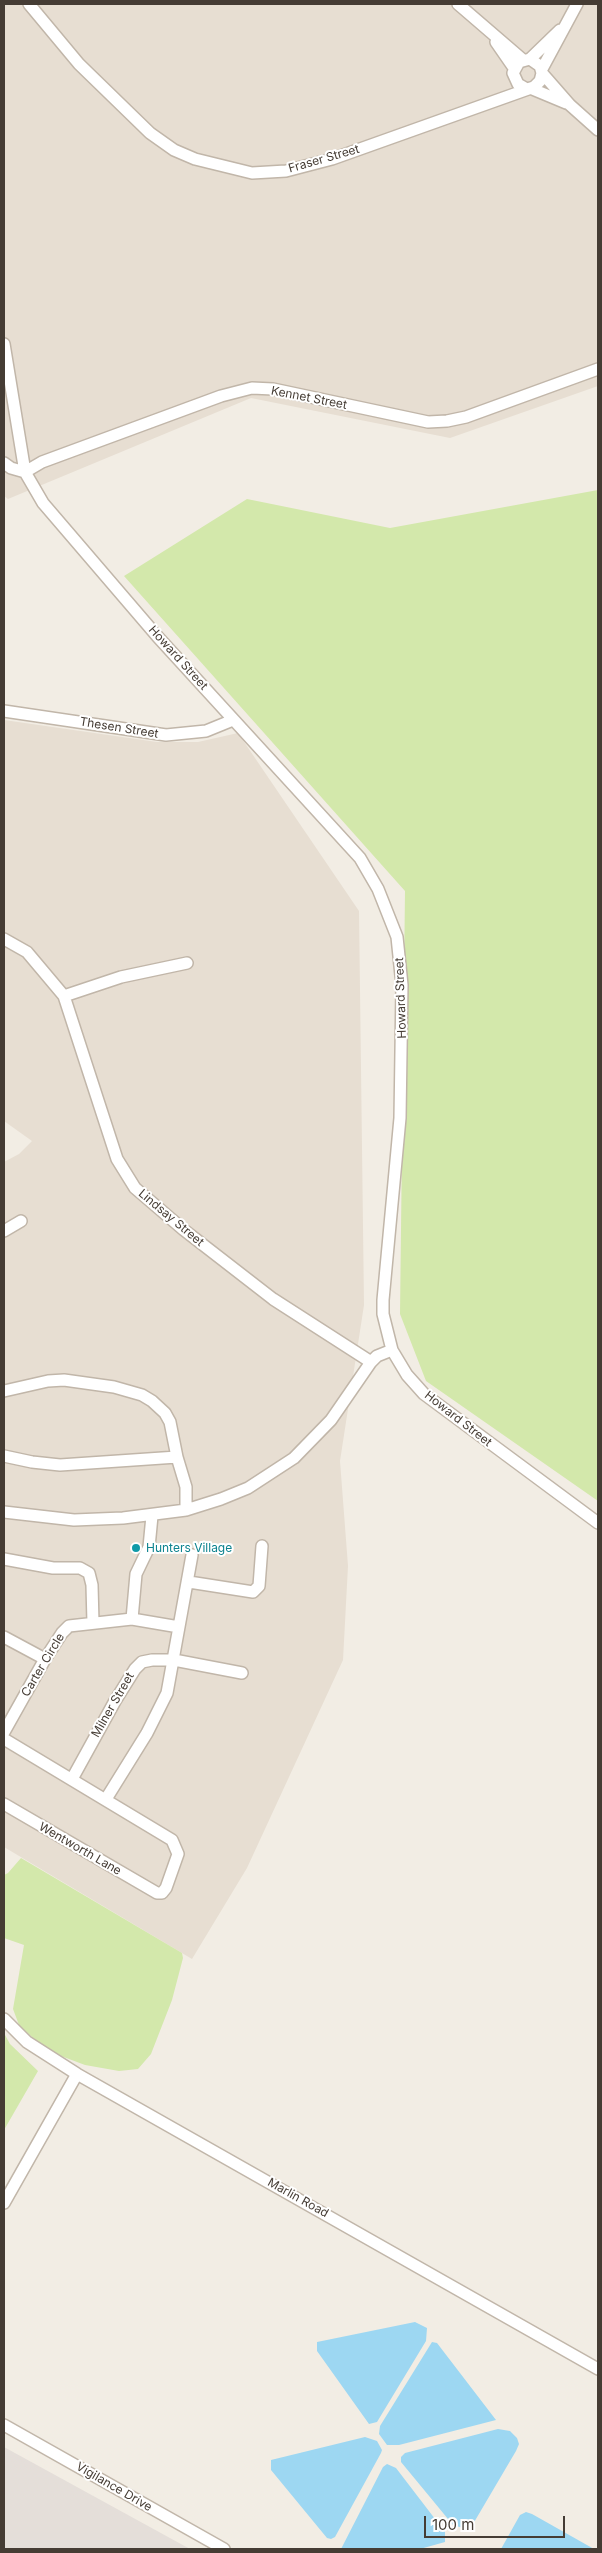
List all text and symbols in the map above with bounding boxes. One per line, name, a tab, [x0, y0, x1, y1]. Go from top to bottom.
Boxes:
street label: Fraser Street	[287, 142, 361, 176]
street label: Kennet Street	[270, 384, 348, 412]
street label: Howard Street	[145, 623, 211, 693]
street label: Thesen Street	[79, 715, 159, 741]
street label: Howard Street	[392, 957, 410, 1039]
street label: Lindsay Street	[135, 1186, 207, 1250]
street label: Howard Street	[422, 1388, 494, 1450]
place label: Hunters Village	[146, 1541, 232, 1555]
marker: Hunters Village	[130, 1542, 142, 1554]
street label: Carter Circle	[18, 1631, 68, 1699]
street label: Milner Street	[89, 1670, 137, 1740]
street label: Wentworth Lane	[36, 1820, 124, 1878]
street label: Marlin Road	[265, 2175, 331, 2221]
street label: Vigilance Drive	[74, 2459, 154, 2515]
scale bar	[427, 2506, 568, 2538]
text: 100 m	[432, 2515, 474, 2534]

